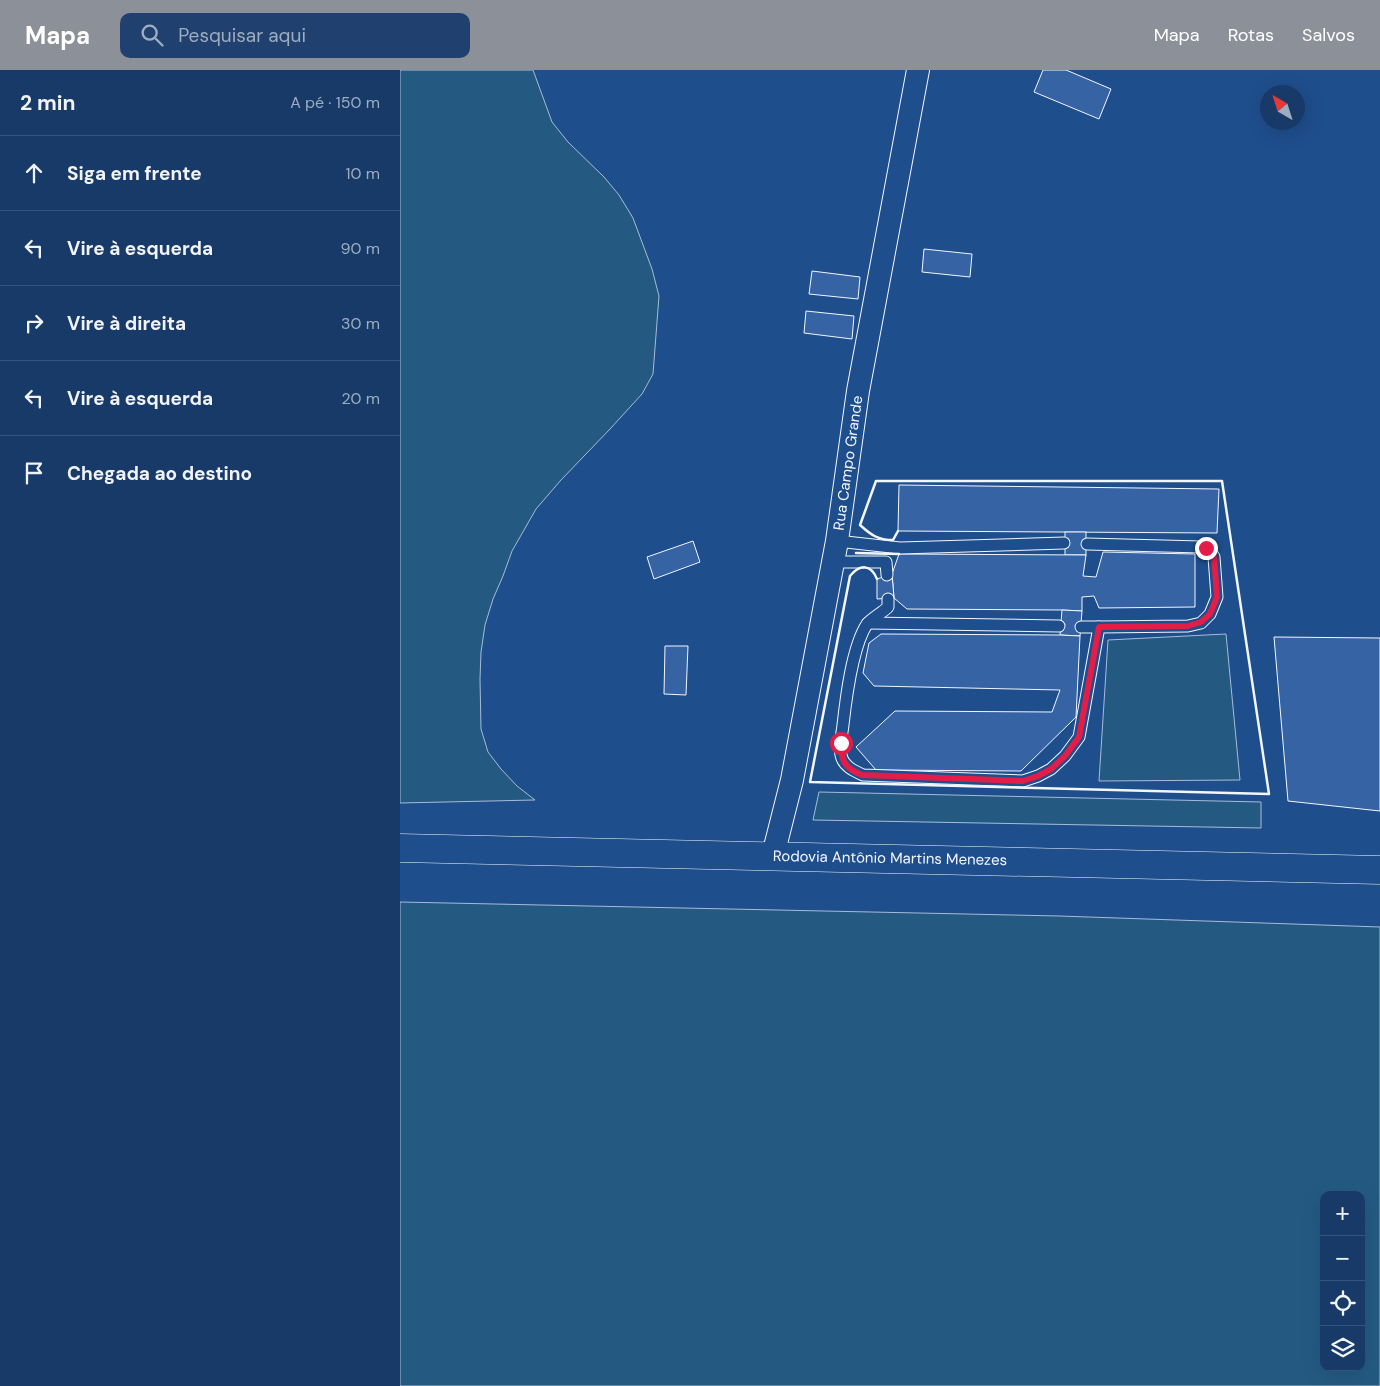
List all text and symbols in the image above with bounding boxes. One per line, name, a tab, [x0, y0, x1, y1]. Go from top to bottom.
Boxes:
search box	[120, 13, 470, 58]
text: Mapa	[25, 20, 90, 51]
icon: search	[138, 21, 166, 49]
text: Pesquisar aqui	[178, 23, 306, 48]
text: Mapa	[1154, 23, 1200, 47]
text: Rotas	[1228, 23, 1274, 47]
text: Salvos	[1302, 23, 1355, 47]
north arrow	[1260, 85, 1305, 130]
text: 2 min	[20, 89, 76, 117]
text: A pé · 150 m	[290, 92, 380, 113]
icon: ahead	[20, 159, 48, 187]
text: Siga em frente	[67, 161, 202, 186]
text: 10 m	[346, 163, 380, 184]
icon: left	[20, 234, 48, 262]
text: Vire à esquerda	[67, 236, 213, 261]
text: 90 m	[340, 238, 380, 259]
icon: right	[20, 309, 48, 337]
text: Vire à direita	[67, 311, 186, 336]
text: 30 m	[341, 313, 380, 334]
icon: left	[20, 384, 48, 412]
text: Vire à esquerda	[67, 386, 213, 411]
text: 20 m	[341, 388, 380, 409]
street label: Rua Campo Grande	[829, 394, 867, 532]
icon: arrive	[20, 459, 48, 487]
text: Chegada ao destino	[67, 461, 252, 486]
route end	[1195, 537, 1218, 560]
route start	[830, 732, 853, 755]
street label: Rodovia Antônio Martins Menezes	[773, 846, 1007, 870]
map controls	[1320, 1191, 1365, 1371]
button: +	[1320, 1191, 1365, 1236]
button: −	[1320, 1236, 1365, 1281]
button: locate	[1320, 1281, 1365, 1326]
button: layers	[1320, 1326, 1365, 1371]

